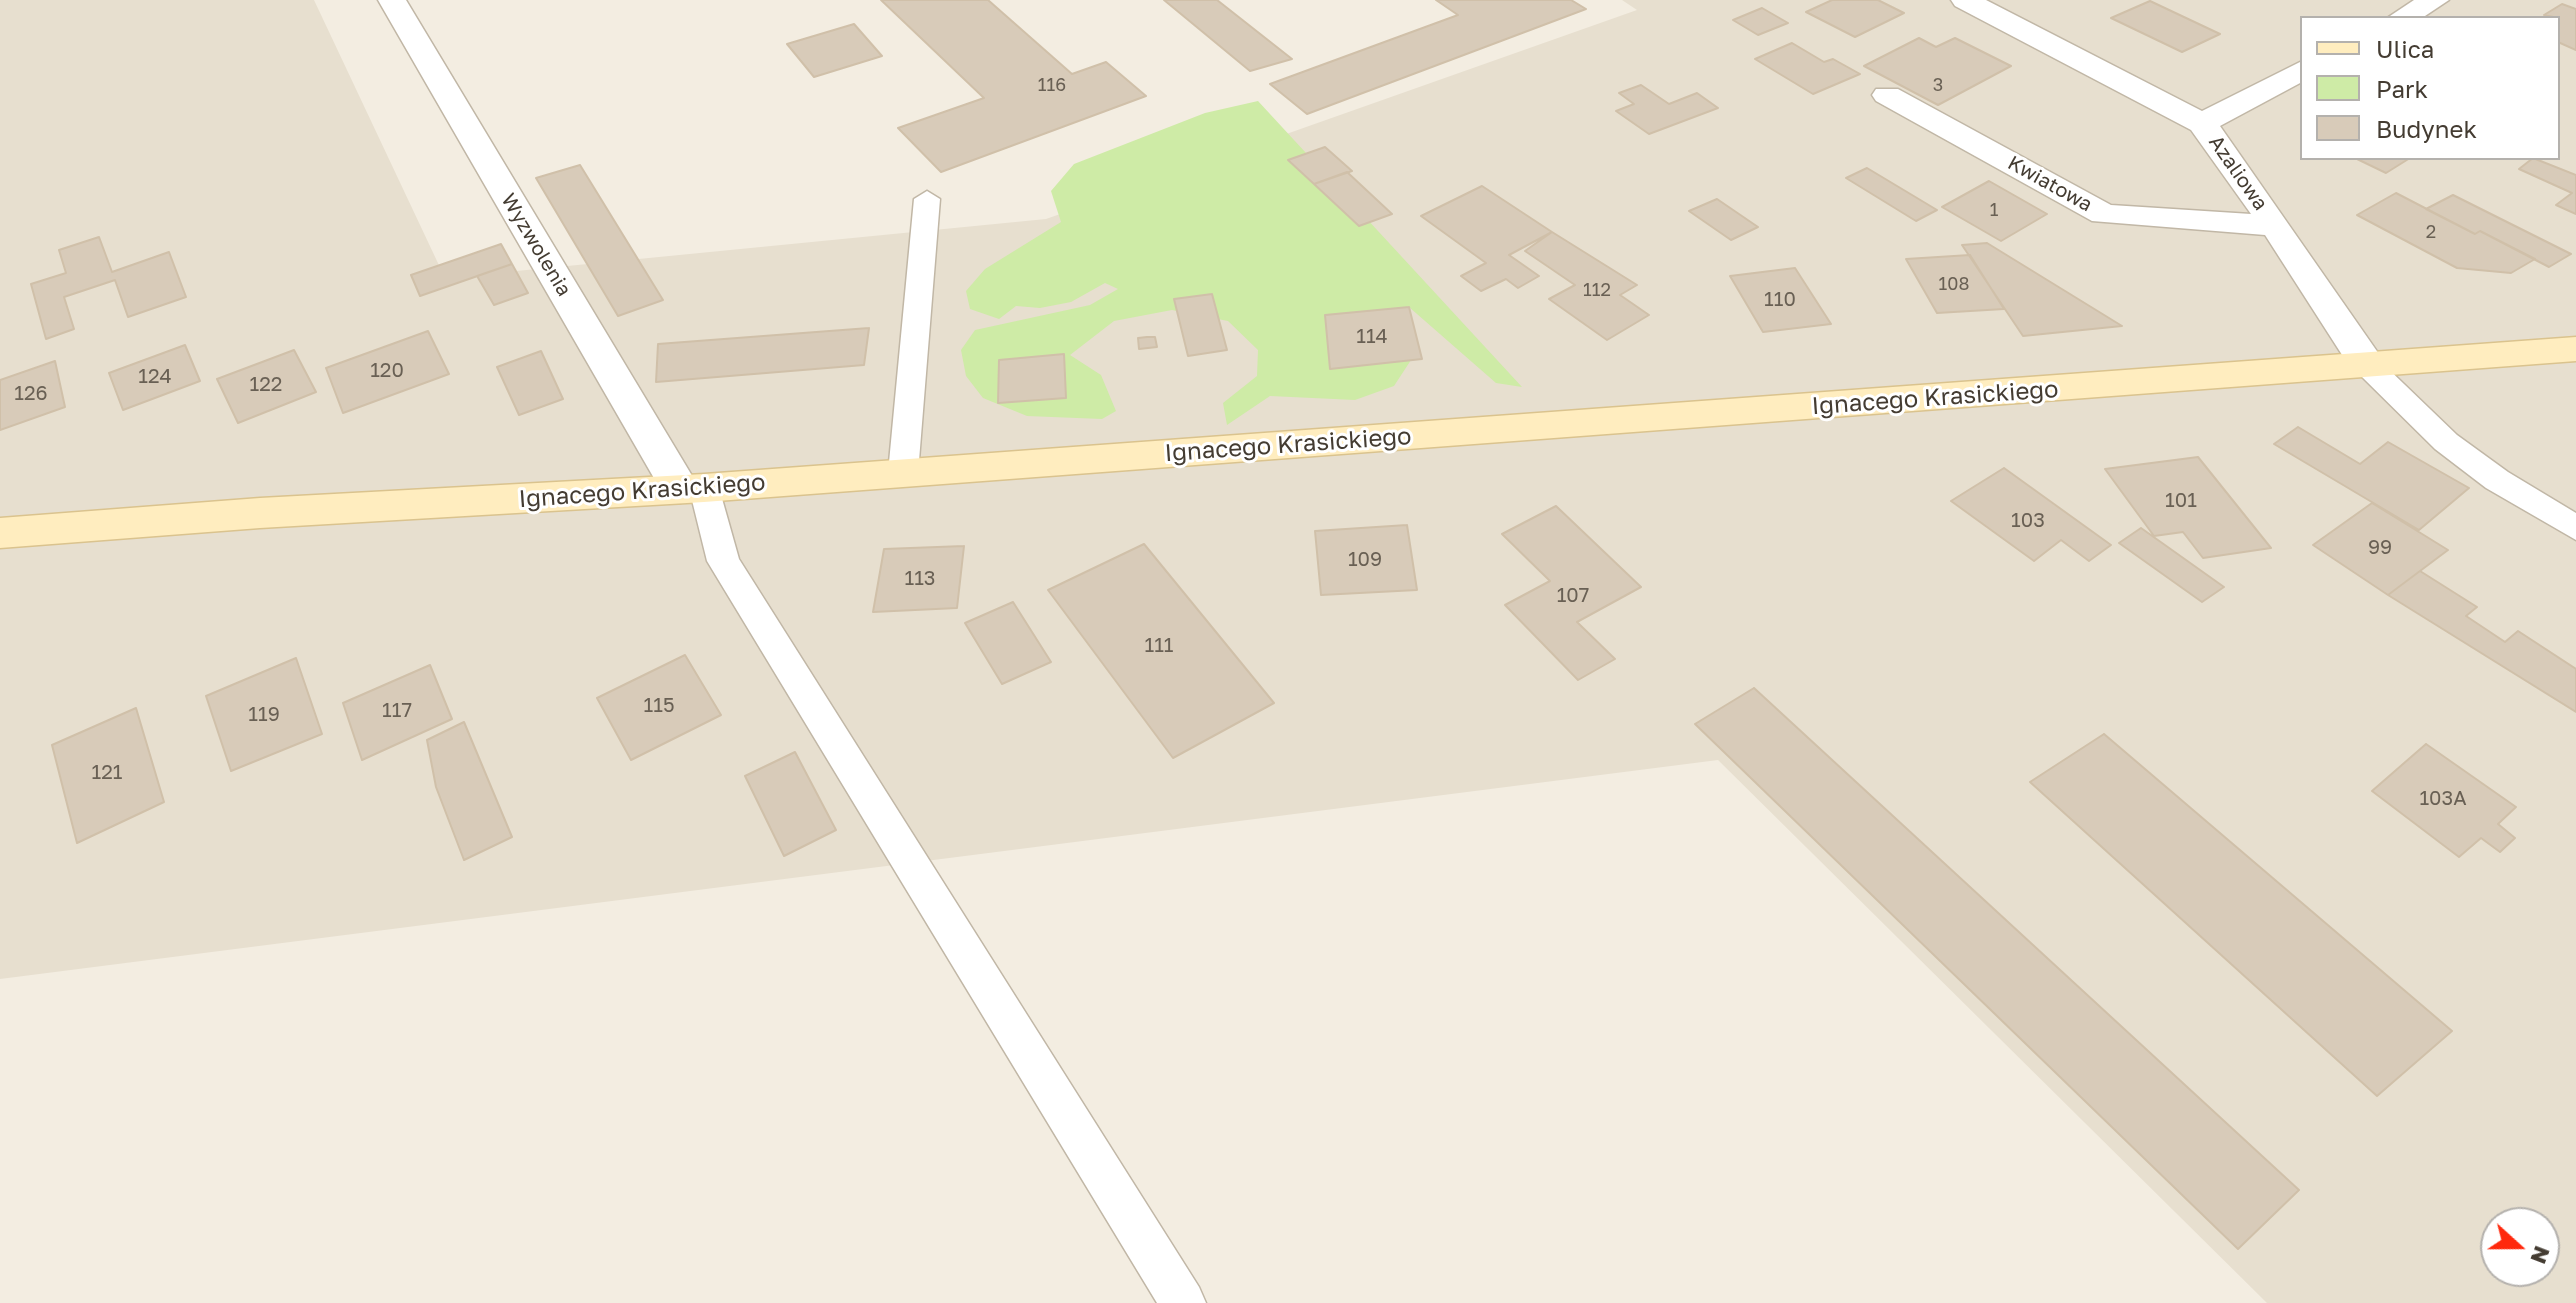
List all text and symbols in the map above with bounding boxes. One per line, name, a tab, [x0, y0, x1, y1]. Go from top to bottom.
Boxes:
legend	[2300, 16, 2560, 160]
text: Ulica	[2376, 34, 2434, 63]
house number: 116	[1038, 74, 1066, 96]
house number: 3	[1933, 74, 1943, 96]
text: Park	[2376, 74, 2428, 103]
text: Budynek	[2376, 114, 2477, 143]
street label: Azaliowa	[2204, 131, 2272, 215]
street label: Kwiatowa	[2004, 151, 2096, 217]
street label: Wyzwolenia	[496, 189, 576, 301]
house number: 1	[1990, 199, 1998, 221]
house number: 2	[2426, 221, 2436, 243]
house number: 108	[1939, 273, 1969, 295]
house number: 112	[1583, 279, 1611, 301]
house number: 110	[1764, 288, 1796, 312]
house number: 114	[1356, 325, 1388, 349]
house number: 120	[370, 359, 404, 383]
house number: 124	[138, 365, 172, 389]
house number: 122	[250, 373, 282, 397]
street label: Ignacego Krasickiego	[1811, 375, 2059, 421]
house number: 126	[14, 382, 48, 406]
street label: Ignacego Krasickiego	[1164, 422, 1412, 468]
street label: Ignacego Krasickiego	[518, 468, 766, 514]
house number: 101	[2165, 489, 2197, 513]
house number: 103	[2011, 509, 2045, 533]
house number: 99	[2368, 536, 2392, 560]
house number: 109	[1348, 548, 1382, 572]
house number: 113	[904, 567, 936, 591]
house number: 107	[1557, 584, 1589, 608]
house number: 111	[1144, 634, 1174, 658]
house number: 115	[644, 694, 674, 718]
house number: 117	[382, 699, 412, 723]
house number: 119	[248, 703, 280, 727]
house number: 121	[92, 761, 122, 785]
house number: 103A	[2419, 787, 2467, 811]
north arrow	[2480, 1207, 2560, 1287]
text: N	[2525, 1242, 2557, 1268]

